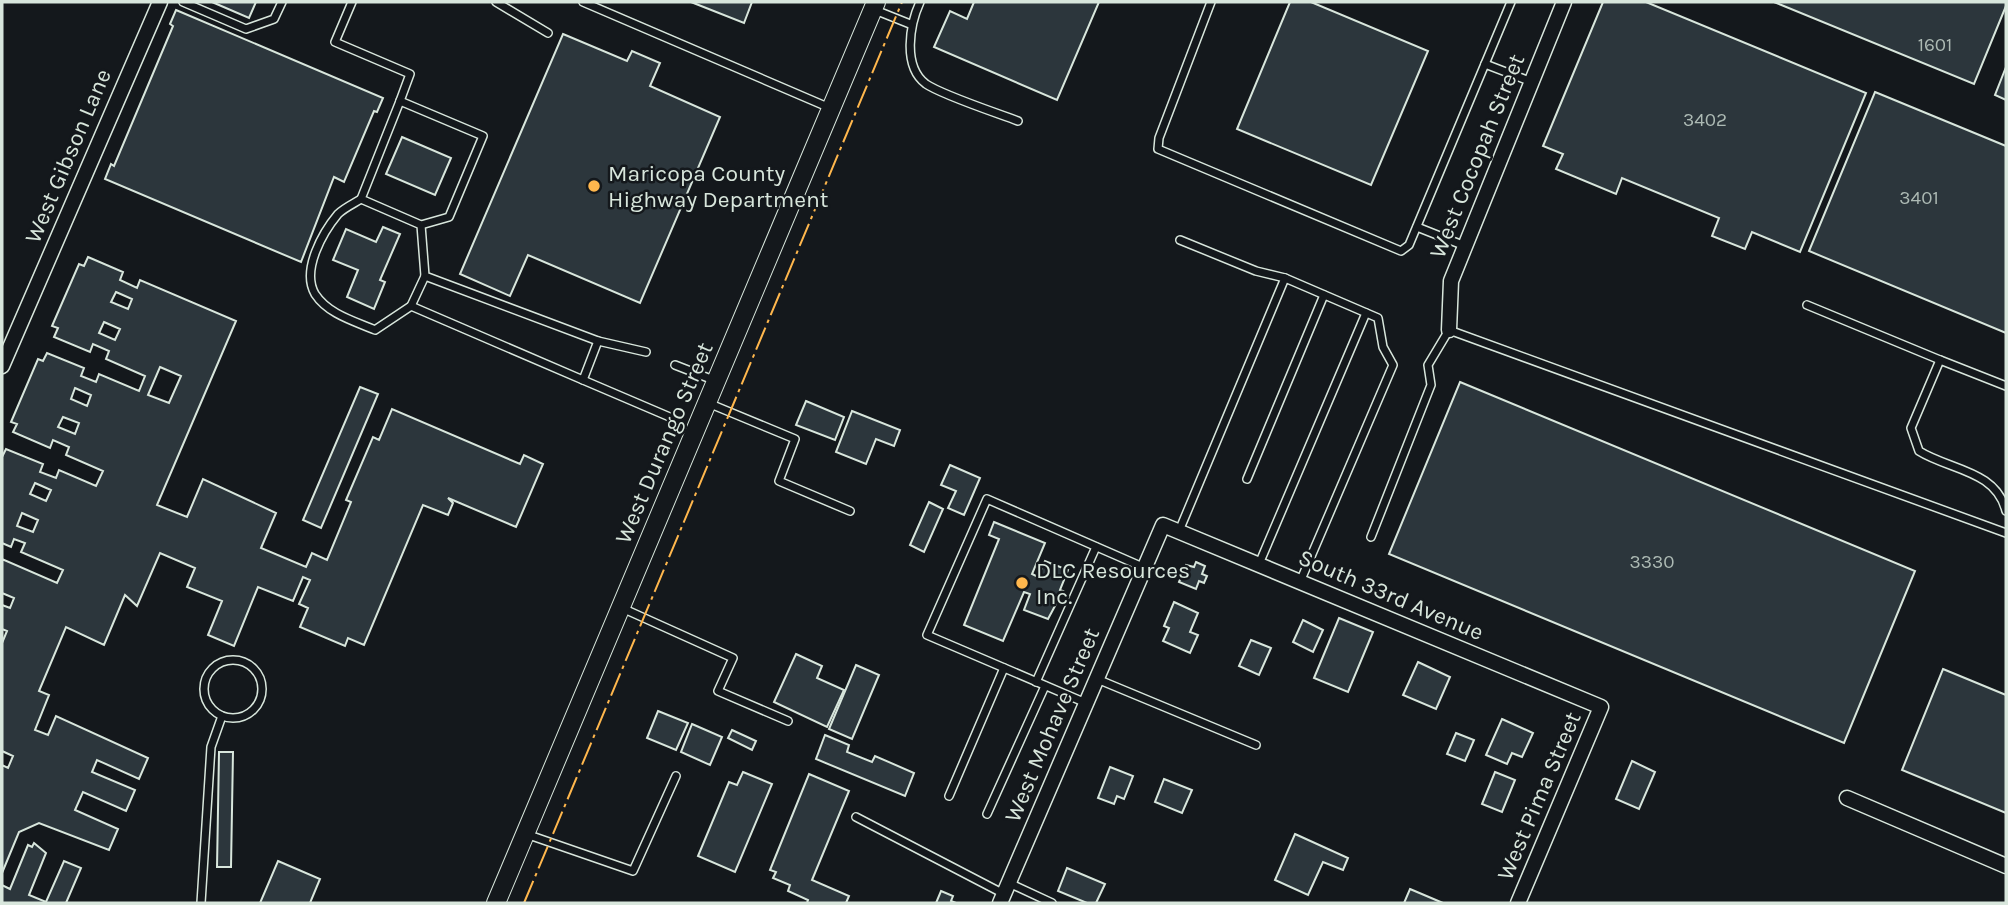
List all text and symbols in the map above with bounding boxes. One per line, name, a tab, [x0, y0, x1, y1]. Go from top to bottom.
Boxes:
house number: 1601	[1918, 34, 1952, 56]
street label: West Cocopah Street	[1424, 50, 1530, 262]
street label: West Gibson Lane	[19, 65, 117, 247]
house number: 3402	[1683, 109, 1727, 131]
place label: Maricopa County Highway Department	[608, 160, 829, 213]
marker: Maricopa County Highway Department	[586, 178, 602, 194]
house number: 3401	[1899, 187, 1939, 209]
street label: West Durango Street	[609, 338, 719, 548]
street label: South 33rd Avenue	[1294, 544, 1488, 646]
house number: 3330	[1630, 551, 1674, 573]
place label: DLC Resources Inc.	[1036, 557, 1190, 610]
marker: DLC Resources Inc.	[1014, 575, 1030, 591]
street label: West Mohave Street	[999, 623, 1105, 826]
street label: West Pima Street	[1491, 707, 1587, 884]

